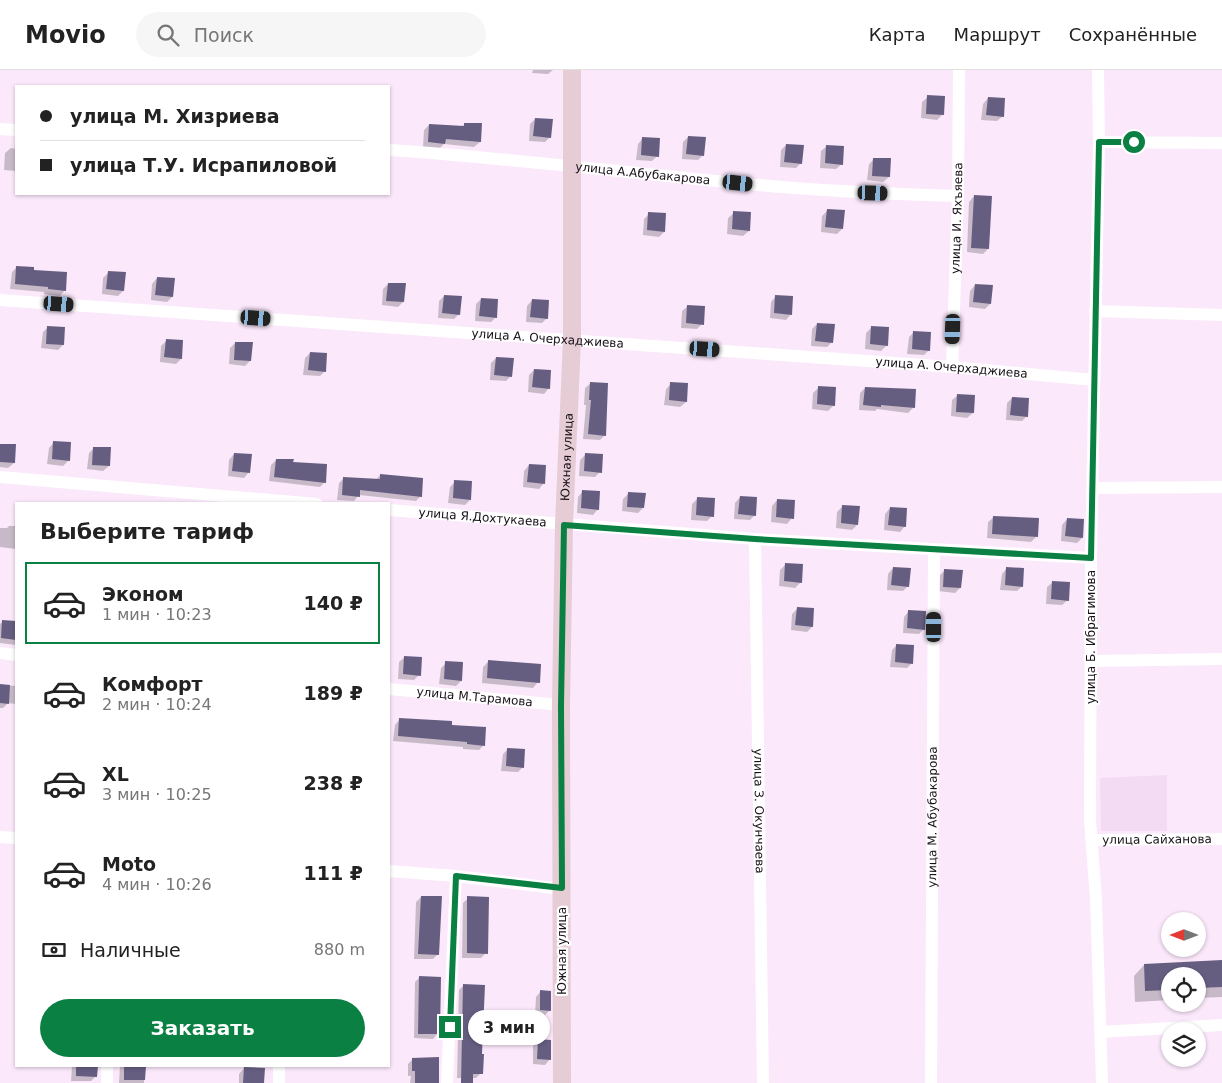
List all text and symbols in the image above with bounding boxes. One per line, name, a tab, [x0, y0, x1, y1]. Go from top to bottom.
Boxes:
search box	[136, 12, 486, 57]
text: Movio	[25, 21, 106, 49]
icon: search	[154, 21, 182, 49]
text: Поиск	[194, 24, 254, 46]
text: Карта	[869, 24, 926, 45]
text: Маршрут	[954, 24, 1041, 45]
text: Сохранённые	[1069, 24, 1197, 45]
text: улица М. Хизриева	[70, 105, 280, 127]
route start	[1123, 131, 1145, 153]
text: улица Т.У. Исрапиловой	[70, 154, 337, 176]
street label: улица А.Абубакарова	[575, 160, 711, 187]
street label: улица И. Яхъяева	[948, 162, 965, 274]
car	[722, 174, 753, 192]
car	[857, 185, 888, 201]
car	[43, 295, 74, 313]
car	[240, 309, 271, 327]
car	[944, 314, 961, 344]
street label: улица А. Очерхаджиева	[471, 326, 624, 351]
car	[689, 340, 720, 358]
street label: улица А. Очерхаджиева	[875, 355, 1028, 381]
street label: Южная улица	[558, 413, 576, 501]
street label: улица Я.Дохтукаева	[418, 505, 547, 529]
text: Выберите тариф	[40, 519, 254, 544]
street label: улица Б. Ибрагимова	[1084, 570, 1098, 704]
icon: car	[42, 581, 87, 626]
text: Эконом	[102, 583, 184, 605]
text: 140 ₽	[304, 592, 363, 614]
text: 1 мин · 10:23	[102, 605, 212, 624]
car	[926, 612, 941, 642]
icon: car	[42, 671, 87, 716]
text: Комфорт	[102, 673, 203, 695]
text: 189 ₽	[304, 682, 363, 704]
street label: улица М.Тарамова	[416, 685, 533, 709]
text: 2 мин · 10:24	[102, 695, 212, 714]
street label: улица М. Абубакарова	[925, 746, 940, 888]
street label: улица З. Окунчаева	[751, 748, 767, 874]
icon: car	[42, 761, 87, 806]
text: XL	[102, 763, 129, 785]
text: 238 ₽	[304, 772, 363, 794]
text: 3 мин · 10:25	[102, 785, 212, 804]
street label: улица Сайханова	[1102, 832, 1212, 847]
icon: car	[42, 851, 87, 896]
text: Moto	[102, 853, 156, 875]
text: 111 ₽	[304, 862, 363, 884]
text: 4 мин · 10:26	[102, 875, 212, 894]
street label: Южная улица	[555, 907, 569, 995]
north arrow	[1161, 912, 1206, 958]
map controls	[1161, 912, 1206, 1067]
icon: cash	[40, 936, 68, 964]
text: Наличные	[80, 939, 181, 961]
text: 880 m	[314, 940, 365, 959]
button: locate	[1161, 967, 1206, 1012]
button: Заказать	[40, 999, 365, 1057]
callout: 3 мин	[468, 1010, 550, 1044]
route end	[439, 1016, 461, 1038]
text: 3 мин	[483, 1018, 535, 1037]
button: layers	[1161, 1022, 1206, 1067]

